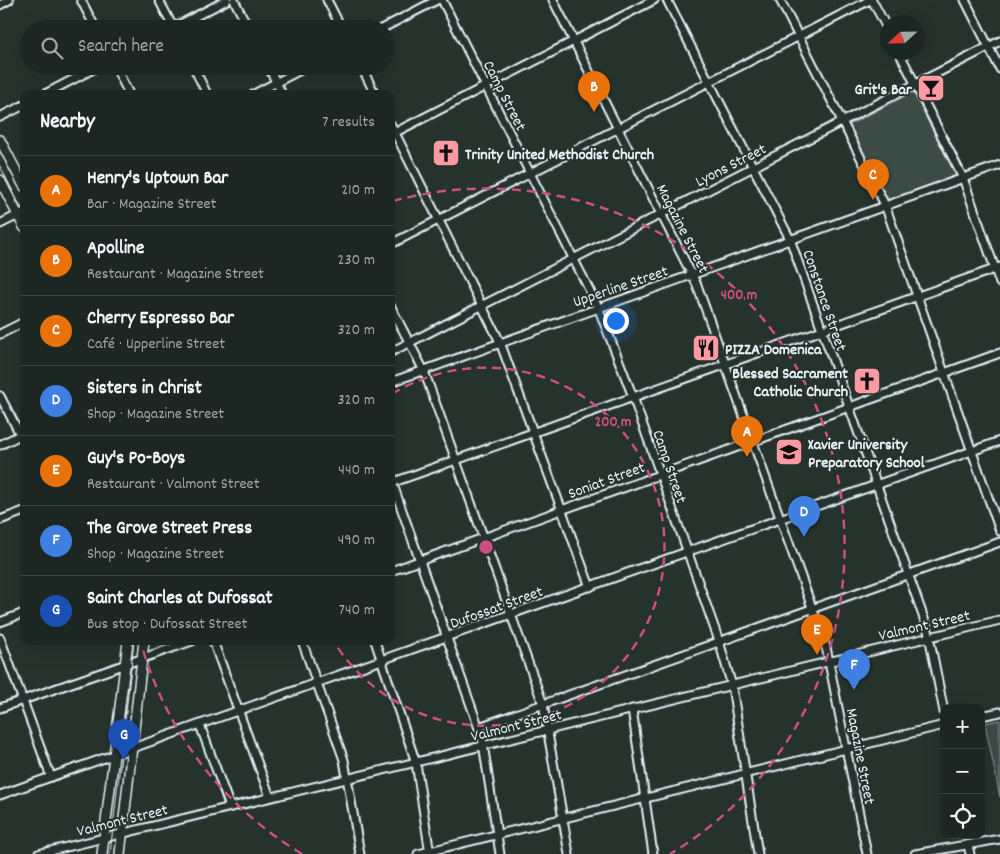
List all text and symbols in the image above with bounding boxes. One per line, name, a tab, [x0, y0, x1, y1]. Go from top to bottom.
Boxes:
north arrow	[880, 15, 925, 60]
search box	[20, 20, 395, 75]
icon: search	[38, 34, 66, 62]
text: Search here	[78, 34, 164, 61]
street label: Camp Street	[476, 57, 531, 135]
pin: B	[578, 71, 610, 112]
bar icon: Grit's Bar	[916, 73, 946, 103]
place label: Grit's Bar	[855, 79, 913, 102]
text: Nearby	[40, 108, 95, 138]
text: 7 results	[322, 111, 375, 134]
church icon: Trinity United Methodist Church	[431, 138, 461, 168]
street label: Lyons Street	[692, 139, 771, 194]
place label: Trinity United Methodist Church	[465, 144, 654, 167]
pin: C	[857, 159, 889, 200]
text: Henry's Uptown Bar	[87, 166, 228, 193]
text: A	[52, 179, 60, 202]
text: 210 m	[341, 179, 375, 202]
street label: Magazine Street	[649, 181, 714, 278]
text: Bar · Magazine Street	[87, 193, 216, 216]
text: Apolline	[87, 236, 144, 263]
street label: Constance Street	[796, 247, 852, 355]
text: B	[52, 249, 60, 272]
text: 230 m	[338, 249, 375, 272]
street label: Upperline Street	[570, 260, 672, 314]
text: Restaurant · Magazine Street	[87, 263, 264, 286]
text: 400 m	[721, 285, 757, 307]
text: Cherry Espresso Bar	[87, 306, 234, 333]
your location	[603, 308, 629, 334]
text: C	[52, 319, 60, 342]
text: 320 m	[338, 319, 375, 342]
text: Café · Upperline Street	[87, 333, 225, 356]
restaurant icon: PIZZA Domenica	[691, 333, 721, 363]
place label: PIZZA Domenica	[725, 339, 823, 362]
place label: Blessed Sacrament Catholic Church	[732, 363, 848, 404]
church icon: Blessed Sacrament Catholic Church	[852, 366, 882, 396]
text: Sisters in Christ	[87, 376, 202, 403]
text: D	[52, 389, 60, 412]
text: 320 m	[338, 389, 375, 412]
text: Shop · Magazine Street	[87, 403, 224, 426]
text: 200 m	[595, 412, 631, 434]
pin: A	[731, 416, 763, 457]
street label: Camp Street	[645, 427, 692, 507]
place label: Xavier University Preparatory School	[808, 434, 925, 475]
school or university icon: Xavier University Preparatory School	[774, 437, 804, 467]
text: Guy's Po-Boys	[87, 446, 185, 473]
street label: Soniat Street	[565, 457, 649, 506]
text: E	[52, 459, 60, 482]
text: 440 m	[338, 459, 375, 482]
text: Restaurant · Valmont Street	[87, 473, 260, 496]
pin: D	[788, 496, 820, 537]
text: The Grove Street Press	[87, 516, 252, 543]
text: F	[52, 529, 60, 552]
text: 490 m	[338, 529, 375, 552]
centre of rings	[477, 538, 495, 556]
text: Shop · Magazine Street	[87, 543, 224, 566]
street label: Dufossat Street	[447, 581, 547, 636]
text: Saint Charles at Dufossat	[87, 586, 273, 613]
text: G	[52, 599, 60, 622]
text: 740 m	[339, 599, 375, 622]
street label: Valmont Street	[877, 605, 973, 648]
text: Bus stop · Dufossat Street	[87, 613, 247, 636]
pin: E	[801, 614, 833, 655]
pin: F	[838, 649, 870, 690]
street label: Valmont Street	[469, 704, 565, 749]
map controls	[940, 704, 985, 839]
button: +	[940, 704, 985, 749]
street label: Magazine Street	[839, 706, 880, 807]
pin: G	[108, 719, 140, 760]
button: −	[940, 749, 985, 794]
button: locate	[940, 794, 985, 839]
street label: Valmont Street	[75, 799, 171, 844]

